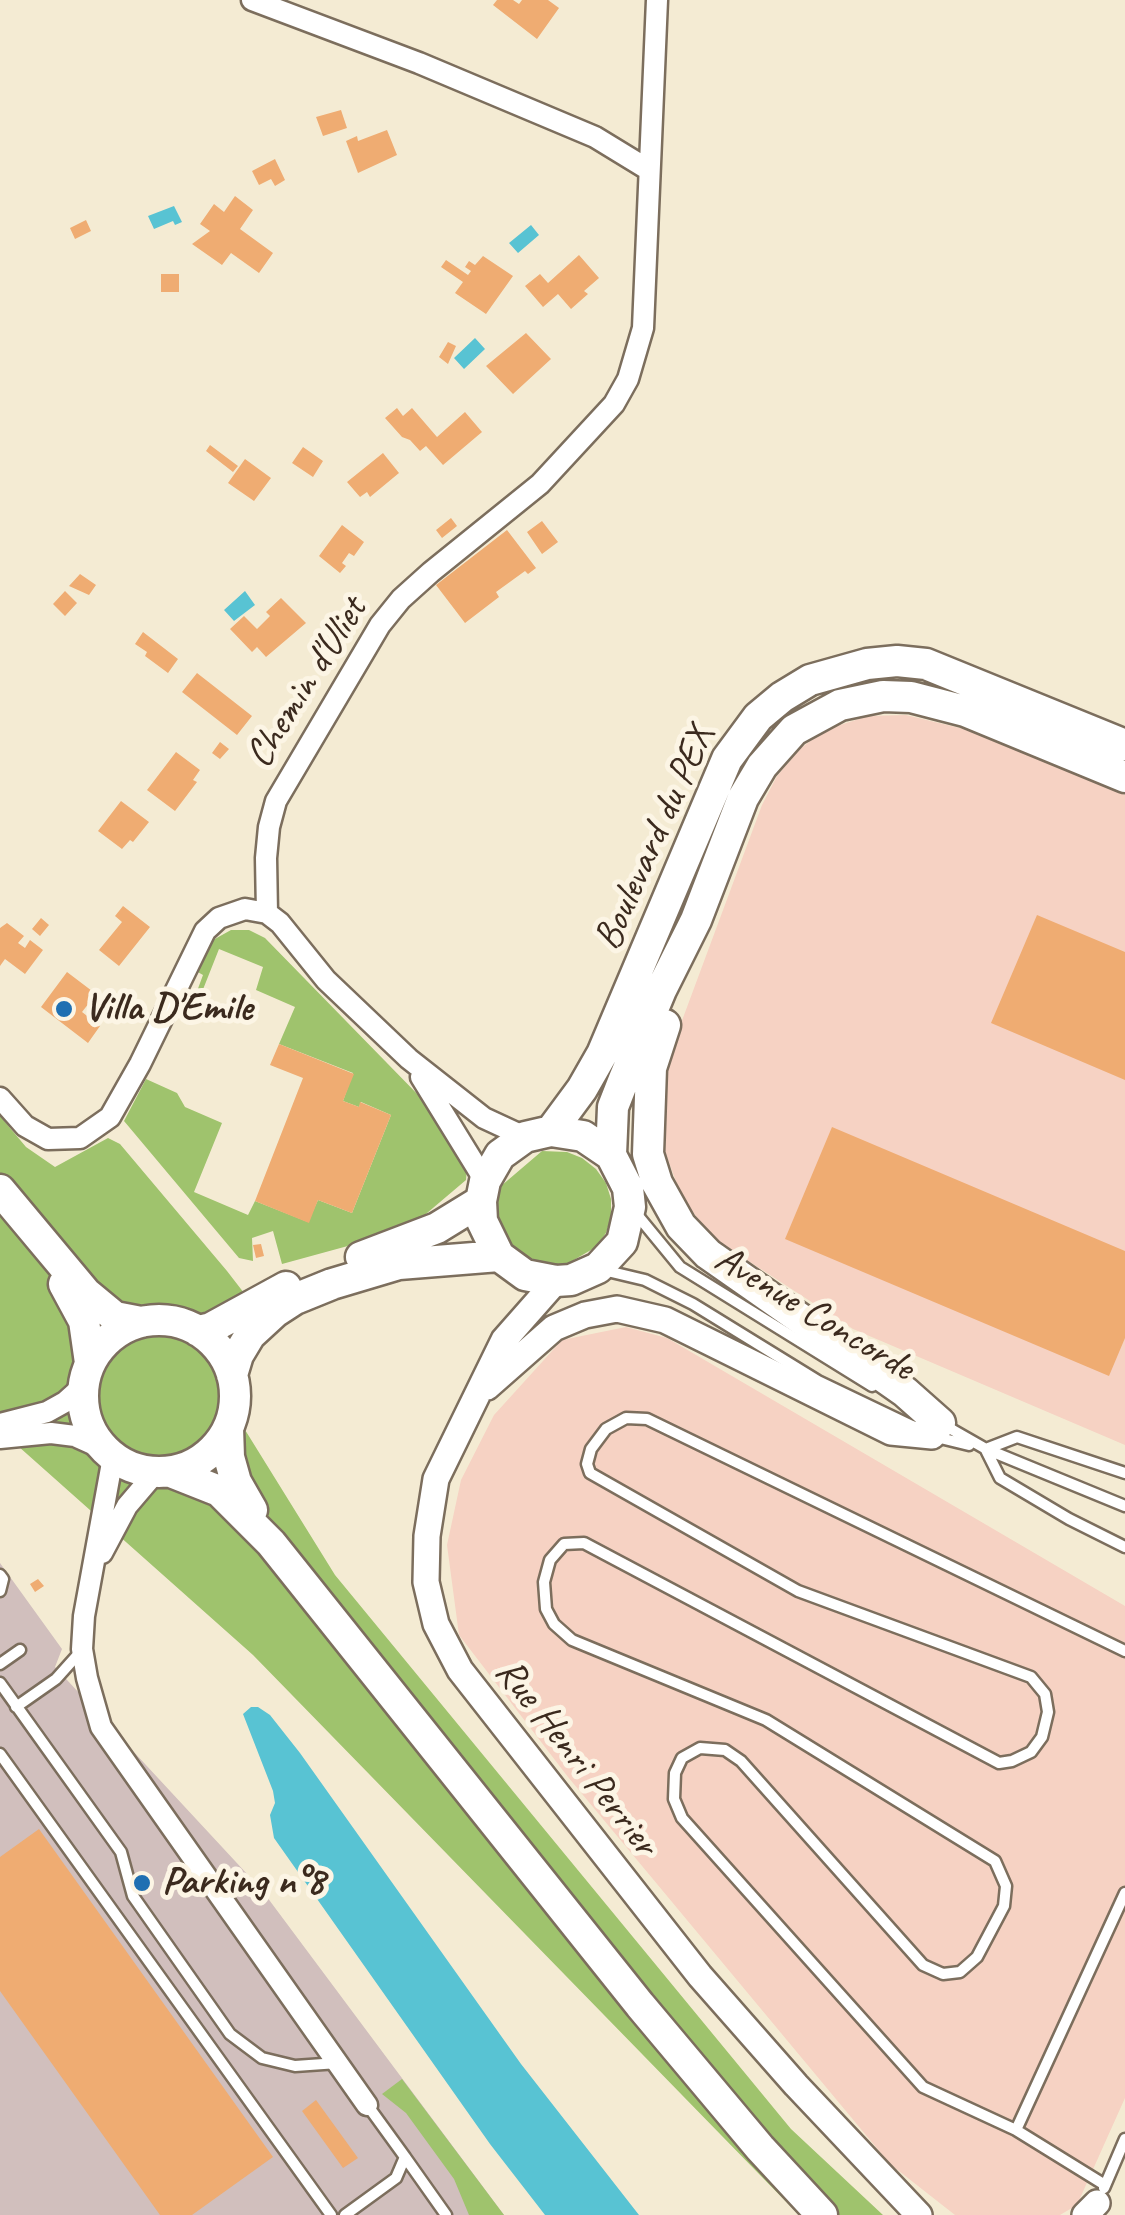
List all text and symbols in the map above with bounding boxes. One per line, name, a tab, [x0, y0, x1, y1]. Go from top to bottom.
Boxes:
street label: Chemin d'Uliet	[236, 589, 378, 777]
street label: Boulevard du PEX	[584, 719, 726, 957]
place label: Villa D'Emile	[84, 985, 252, 1033]
marker: Villa D'Emile	[53, 998, 75, 1020]
street label: Avenue Concorde	[706, 1236, 922, 1392]
street label: Rue Henri Perrier	[484, 1650, 668, 1866]
place label: Parking n°8	[162, 1859, 324, 1907]
marker: Parking n°8	[131, 1872, 153, 1894]

